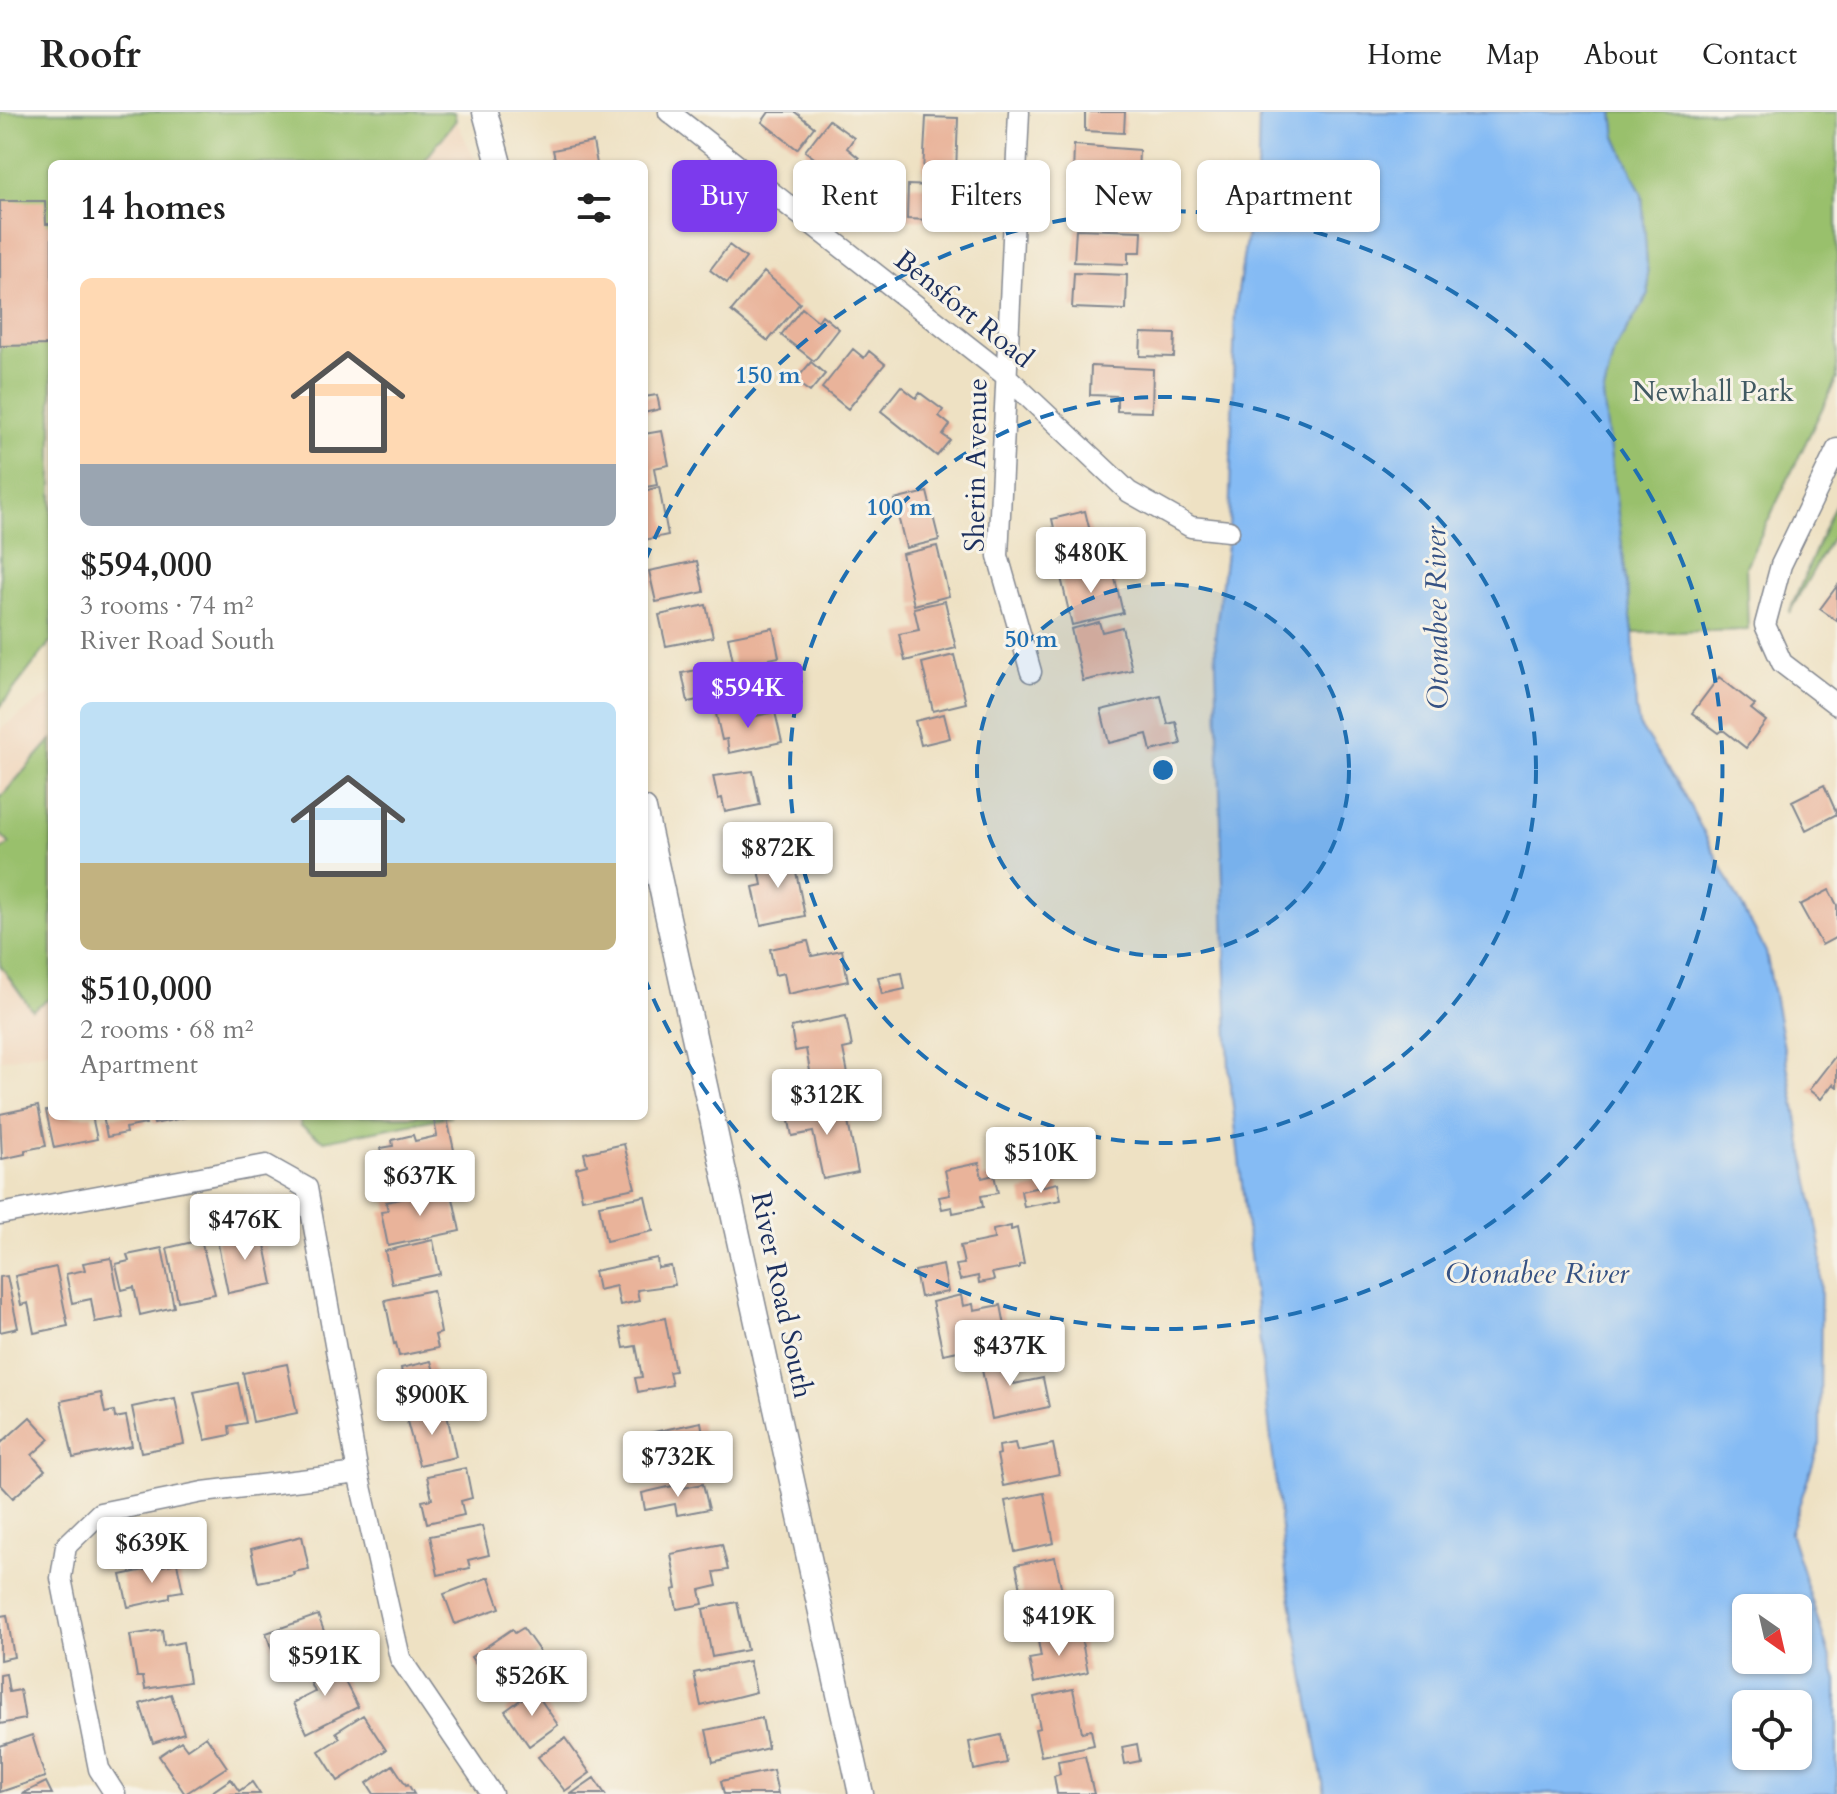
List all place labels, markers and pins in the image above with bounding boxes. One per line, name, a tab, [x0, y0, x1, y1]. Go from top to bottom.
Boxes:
pin: $480K	[1035, 527, 1147, 595]
pin: $594K	[692, 662, 804, 730]
centre of rings	[1149, 756, 1177, 784]
pin: $872K	[722, 822, 834, 890]
pin: $312K	[771, 1069, 883, 1137]
pin: $510K	[985, 1127, 1097, 1195]
pin: $637K	[364, 1150, 476, 1218]
pin: $476K	[189, 1194, 301, 1262]
pin: $437K	[954, 1320, 1066, 1388]
pin: $900K	[376, 1369, 488, 1437]
pin: $732K	[622, 1431, 734, 1499]
pin: $639K	[96, 1517, 208, 1585]
pin: $419K	[1003, 1590, 1115, 1658]
pin: $591K	[269, 1630, 381, 1698]
pin: $526K	[476, 1650, 588, 1718]

